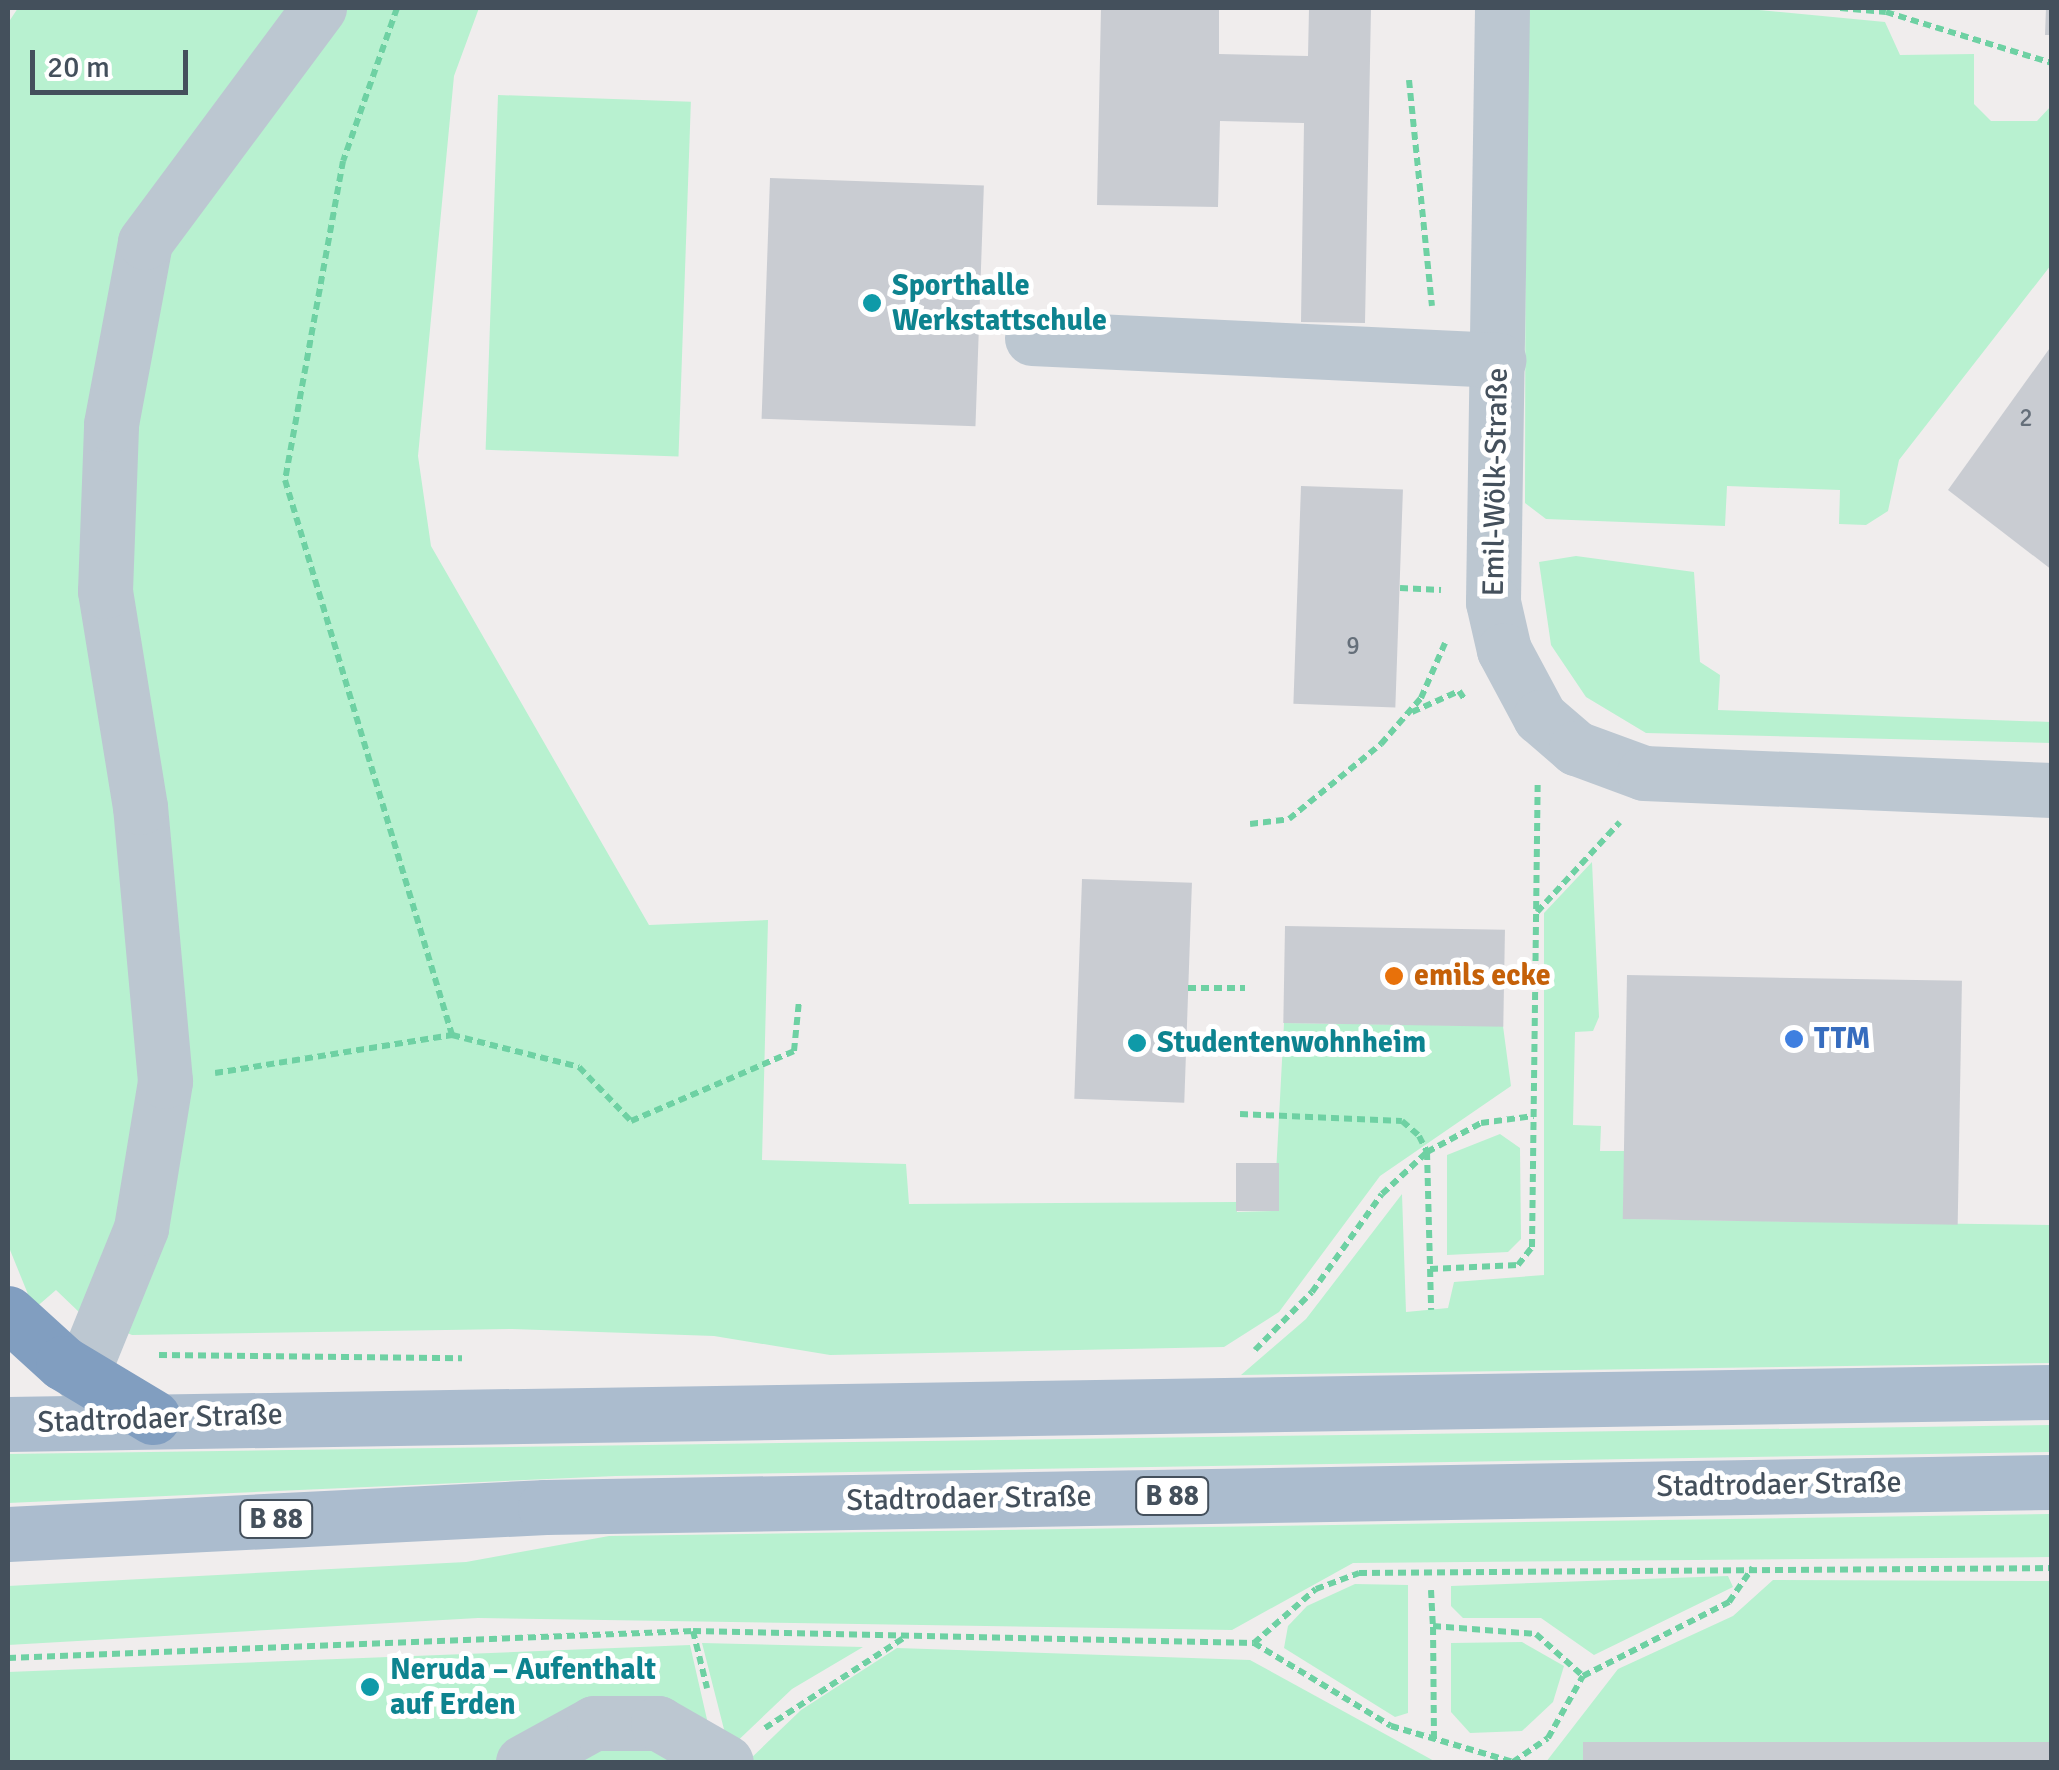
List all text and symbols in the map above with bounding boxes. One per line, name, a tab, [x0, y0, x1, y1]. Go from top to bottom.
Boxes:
scale bar	[35, 30, 192, 92]
text: 20 m	[47, 49, 110, 86]
place label: Sporthalle Werkstattschule	[892, 268, 1107, 338]
marker: Sporthalle Werkstattschule	[861, 292, 883, 314]
street label: Emil-Wölk-Straße	[1476, 367, 1516, 597]
house number: 2	[2019, 403, 2033, 433]
house number: 9	[1346, 631, 1360, 661]
place label: emils ecke	[1414, 958, 1551, 994]
marker: emils ecke	[1383, 965, 1405, 987]
place label: TTM	[1814, 1021, 1871, 1057]
place label: Studentenwohnheim	[1157, 1025, 1426, 1061]
marker: TTM	[1783, 1028, 1805, 1050]
marker: Studentenwohnheim	[1126, 1032, 1148, 1054]
street label: Stadtrodaer Straße	[37, 1397, 283, 1441]
street label: Stadtrodaer Straße	[1656, 1465, 1902, 1505]
road number: B 88	[1134, 1473, 1210, 1519]
street label: Stadtrodaer Straße	[846, 1479, 1092, 1519]
road number: B 88	[238, 1496, 314, 1542]
place label: Neruda – Aufenthalt auf Erden	[390, 1652, 656, 1722]
marker: Neruda – Aufenthalt auf Erden	[359, 1676, 381, 1698]

